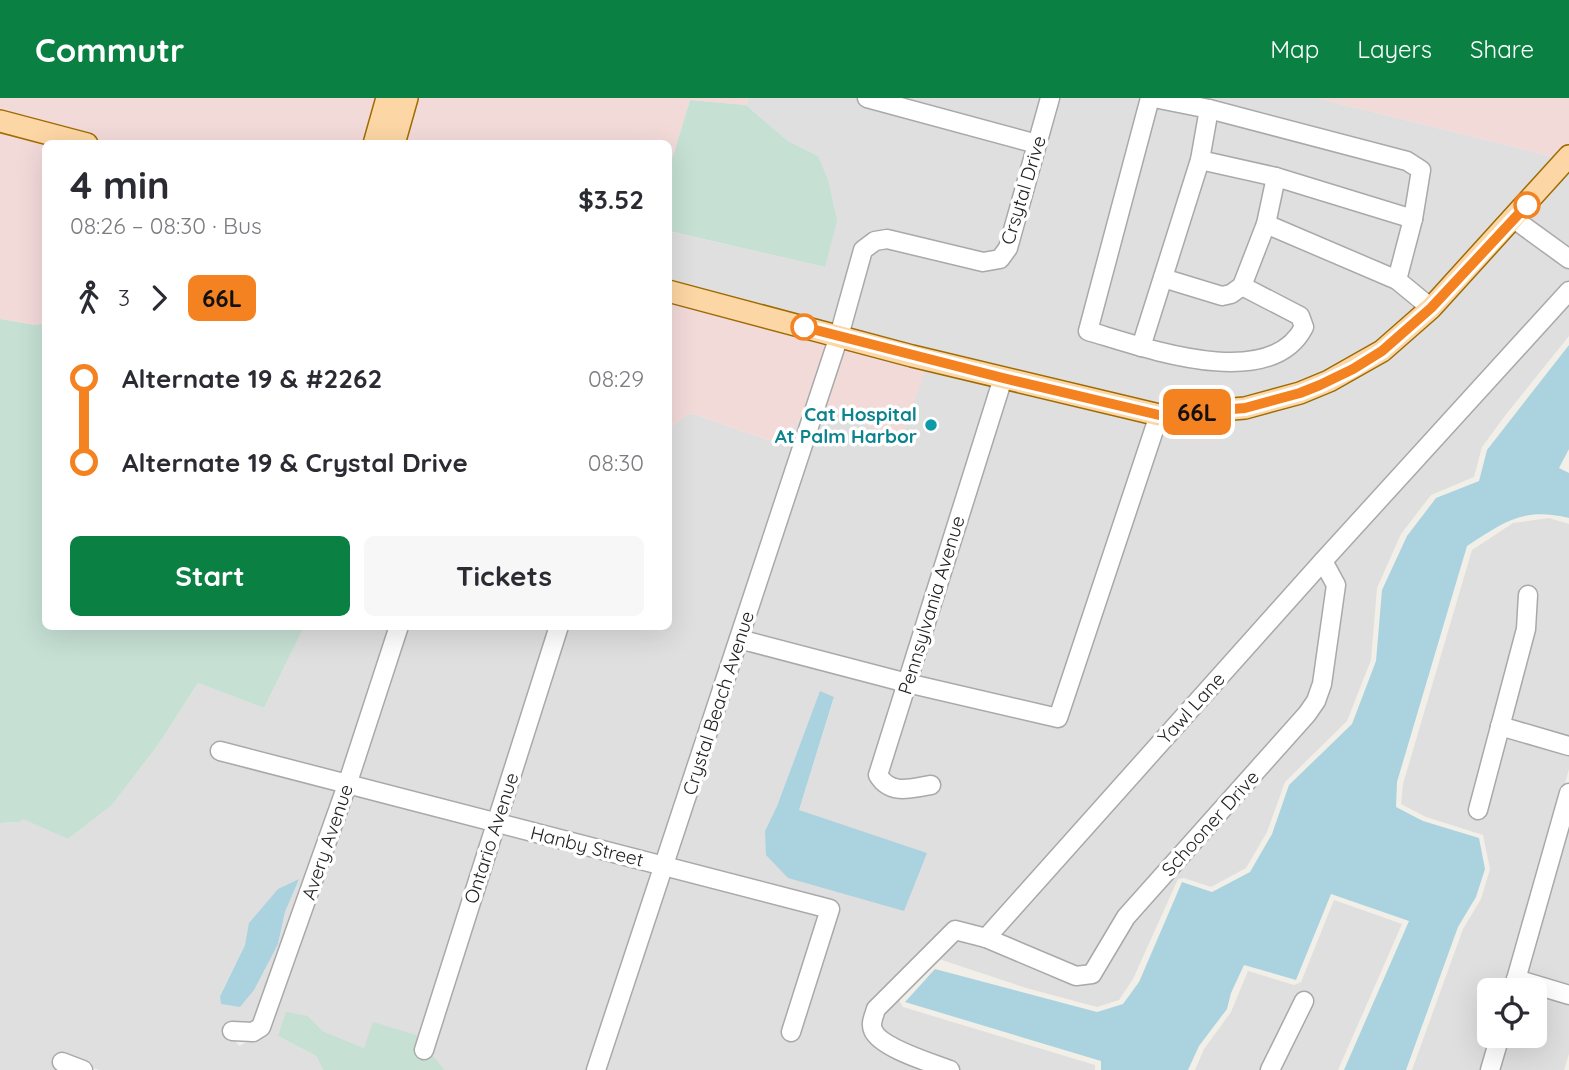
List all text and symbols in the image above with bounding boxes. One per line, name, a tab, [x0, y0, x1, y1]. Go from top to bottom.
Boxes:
text: Commutr	[35, 29, 184, 70]
text: Map	[1270, 34, 1319, 64]
text: Layers	[1357, 34, 1432, 64]
text: Share	[1470, 34, 1534, 64]
street label: Crsytal Drive	[995, 133, 1051, 247]
text: 4 min	[70, 161, 170, 209]
text: $3.52	[578, 183, 644, 216]
unlabelled marker	[1514, 192, 1540, 218]
text: 08:26 – 08:30 · Bus	[70, 211, 262, 240]
icon: walk	[70, 279, 108, 317]
icon: forward	[140, 279, 178, 317]
text: 3	[118, 283, 130, 312]
text: 66L	[202, 283, 242, 313]
unlabelled marker	[791, 314, 817, 340]
text: Alternate 19 & #2262	[122, 362, 382, 395]
text: 08:29	[588, 364, 644, 393]
line badge: 66L	[1157, 389, 1237, 435]
text: 66L	[1177, 397, 1217, 427]
place label: Cat Hospital At Palm Harbor	[775, 402, 917, 448]
marker: Cat Hospital At Palm Harbor	[923, 417, 939, 433]
text: Alternate 19 & Crystal Drive	[122, 446, 468, 479]
text: 08:30	[588, 448, 644, 477]
street label: Pennsylvania Avenue	[892, 513, 970, 697]
button: Start	[70, 536, 350, 616]
button: Tickets	[364, 536, 644, 616]
street label: Crystal Beach Avenue	[677, 608, 759, 798]
street label: Yawl Lane	[1152, 667, 1230, 749]
street label: Schooner Drive	[1156, 765, 1264, 881]
street label: Ontario Avenue	[458, 769, 524, 907]
street label: Avery Avenue	[296, 781, 358, 903]
street label: Hanby Street	[528, 820, 646, 872]
map controls	[1477, 978, 1547, 1048]
button: locate	[1477, 978, 1547, 1048]

